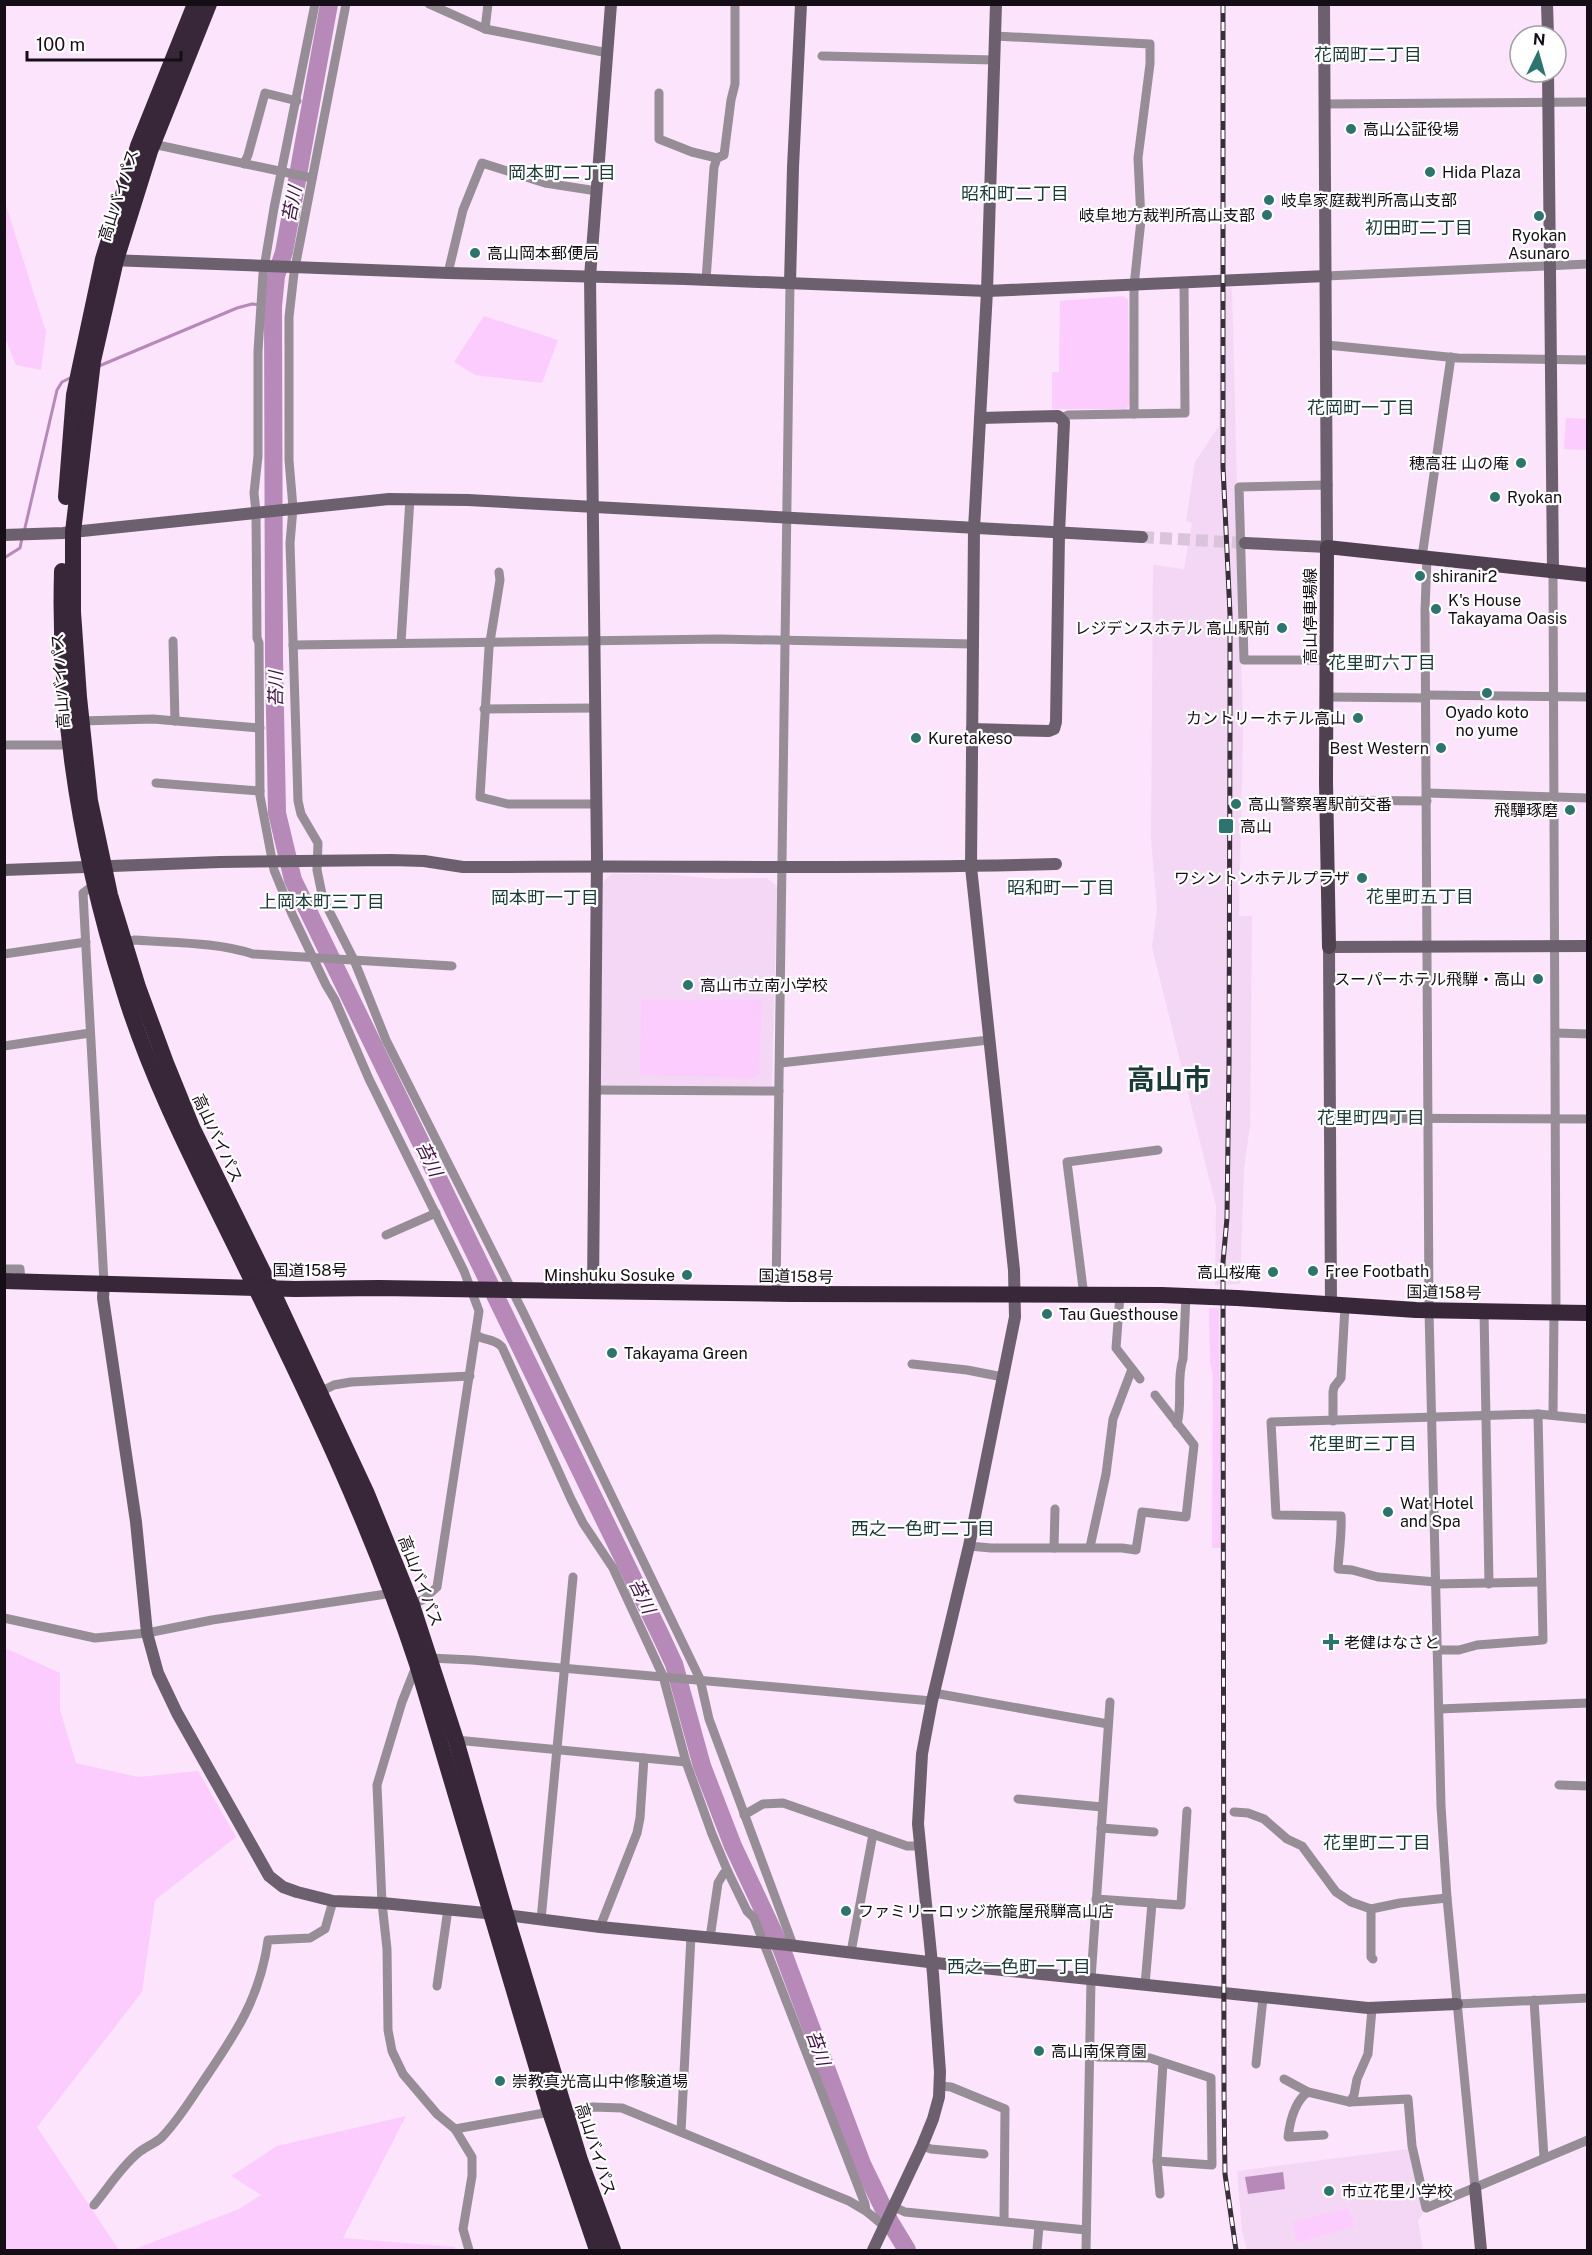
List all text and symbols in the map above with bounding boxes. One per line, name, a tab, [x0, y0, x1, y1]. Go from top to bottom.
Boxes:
scale bar	[27, 24, 182, 62]
north arrow	[1508, 24, 1568, 84]
text: N	[1532, 30, 1546, 50]
text: 100 m	[36, 34, 85, 55]
district label: 花岡町二丁目	[1314, 44, 1422, 65]
place label: 高山公証役場	[1363, 120, 1459, 139]
marker: 高山公証役場	[1344, 122, 1358, 136]
street label: 高山バイパス	[95, 147, 142, 244]
district label: 岡本町二丁目	[508, 162, 616, 183]
place label: Hida Plaza	[1442, 163, 1521, 182]
marker: Hida Plaza	[1423, 165, 1437, 179]
water label: 苔川	[278, 182, 306, 224]
district label: 昭和町二丁目	[961, 183, 1069, 204]
place label: 岐阜家庭裁判所高山支部	[1281, 191, 1457, 210]
marker: 岐阜家庭裁判所高山支部	[1262, 193, 1276, 207]
place label: 岐阜地方裁判所高山支部	[1079, 206, 1255, 225]
marker: 岐阜地方裁判所高山支部	[1260, 208, 1274, 222]
marker: Ryokan Asunaro	[1532, 209, 1546, 223]
district label: 初田町二丁目	[1365, 217, 1473, 238]
place label: Ryokan Asunaro	[1508, 226, 1570, 263]
place label: 高山岡本郵便局	[487, 244, 599, 263]
marker: 高山岡本郵便局	[468, 246, 482, 260]
district label: 花岡町一丁目	[1307, 397, 1415, 418]
place label: 穂高荘 山の庵	[1409, 454, 1509, 473]
marker: 穂高荘 山の庵	[1514, 456, 1528, 470]
place label: Ryokan	[1507, 488, 1562, 507]
marker: Ryokan	[1488, 490, 1502, 504]
place label: shiranir2	[1432, 567, 1497, 586]
street label: 高山停車場線	[1301, 568, 1320, 664]
marker: shiranir2	[1413, 569, 1427, 583]
place label: K's House Takayama Oasis	[1448, 591, 1567, 628]
marker: K's House Takayama Oasis	[1429, 602, 1443, 616]
place label: レジデンスホテル 高山駅前	[1074, 619, 1270, 638]
marker: レジデンスホテル 高山駅前	[1275, 621, 1289, 635]
street label: 高山バイパス	[48, 633, 73, 729]
district label: 花里町六丁目	[1328, 652, 1436, 673]
water label: 苔川	[265, 669, 286, 707]
marker: Oyado koto no yume	[1480, 686, 1494, 700]
place label: Oyado koto no yume	[1445, 703, 1529, 740]
place label: カントリーホテル高山	[1186, 709, 1346, 728]
marker: カントリーホテル高山	[1351, 711, 1365, 725]
place label: Kuretakeso	[928, 729, 1012, 748]
marker: Kuretakeso	[909, 731, 923, 745]
place label: Best Western	[1330, 739, 1429, 758]
marker: Best Western	[1434, 741, 1448, 755]
place label: 高山警察署駅前交番	[1248, 795, 1392, 814]
marker: 高山警察署駅前交番	[1229, 797, 1243, 811]
place label: 飛驒琢磨	[1494, 801, 1558, 820]
marker: 飛驒琢磨	[1563, 803, 1577, 817]
marker: 高山	[1217, 817, 1235, 835]
place label: 高山	[1240, 817, 1272, 836]
place label: ワシントンホテルプラザ	[1174, 869, 1350, 888]
marker: ワシントンホテルプラザ	[1355, 871, 1369, 885]
district label: 昭和町一丁目	[1007, 877, 1115, 898]
district label: 花里町五丁目	[1366, 886, 1474, 907]
district label: 岡本町一丁目	[491, 887, 599, 908]
district label: 上岡本町三丁目	[259, 891, 385, 912]
place label: スーパーホテル飛騨・高山	[1334, 970, 1526, 989]
marker: スーパーホテル飛騨・高山	[1531, 972, 1545, 986]
place label: 高山市立南小学校	[700, 976, 828, 995]
marker: 高山市立南小学校	[681, 978, 695, 992]
district label: 高山市	[1127, 1062, 1211, 1095]
street label: 高山バイパス	[189, 1091, 246, 1186]
district label: 花里町四丁目	[1317, 1107, 1425, 1128]
water label: 苔川	[412, 1138, 448, 1181]
street label: 国道158号	[272, 1261, 348, 1280]
place label: Free Footbath	[1325, 1262, 1429, 1281]
place label: 高山桜庵	[1197, 1263, 1261, 1282]
marker: Free Footbath	[1306, 1264, 1320, 1278]
marker: 高山桜庵	[1266, 1265, 1280, 1279]
place label: Minshuku Sosuke	[544, 1266, 675, 1285]
street label: 国道158号	[758, 1266, 834, 1287]
marker: Minshuku Sosuke	[680, 1268, 694, 1282]
street label: 国道158号	[1406, 1282, 1482, 1303]
place label: Tau Guesthouse	[1059, 1305, 1178, 1324]
marker: Tau Guesthouse	[1040, 1307, 1054, 1321]
place label: Takayama Green	[624, 1344, 748, 1363]
marker: Takayama Green	[605, 1346, 619, 1360]
district label: 花里町三丁目	[1309, 1433, 1417, 1454]
place label: Wat Hotel and Spa	[1400, 1494, 1474, 1531]
marker: Wat Hotel and Spa	[1381, 1505, 1395, 1519]
district label: 西之一色町二丁目	[851, 1518, 995, 1539]
street label: 高山バイパス	[395, 1533, 447, 1629]
water label: 苔川	[625, 1575, 661, 1618]
marker: 老健はなさと	[1322, 1633, 1340, 1651]
place label: 老健はなさと	[1344, 1633, 1440, 1652]
district label: 花里町二丁目	[1323, 1832, 1431, 1853]
place label: ファミリーロッジ旅籠屋飛騨高山店	[858, 1902, 1114, 1921]
marker: ファミリーロッジ旅籠屋飛騨高山店	[839, 1904, 853, 1918]
district label: 西之一色町一丁目	[947, 1956, 1091, 1977]
water label: 苔川	[802, 2027, 835, 2070]
place label: 高山南保育園	[1051, 2042, 1147, 2061]
marker: 高山南保育園	[1032, 2044, 1046, 2058]
place label: 崇教真光高山中修験道場	[512, 2072, 688, 2091]
marker: 崇教真光高山中修験道場	[493, 2074, 507, 2088]
street label: 高山バイパス	[572, 2101, 619, 2198]
place label: 市立花里小学校	[1341, 2182, 1453, 2201]
marker: 市立花里小学校	[1322, 2184, 1336, 2198]

